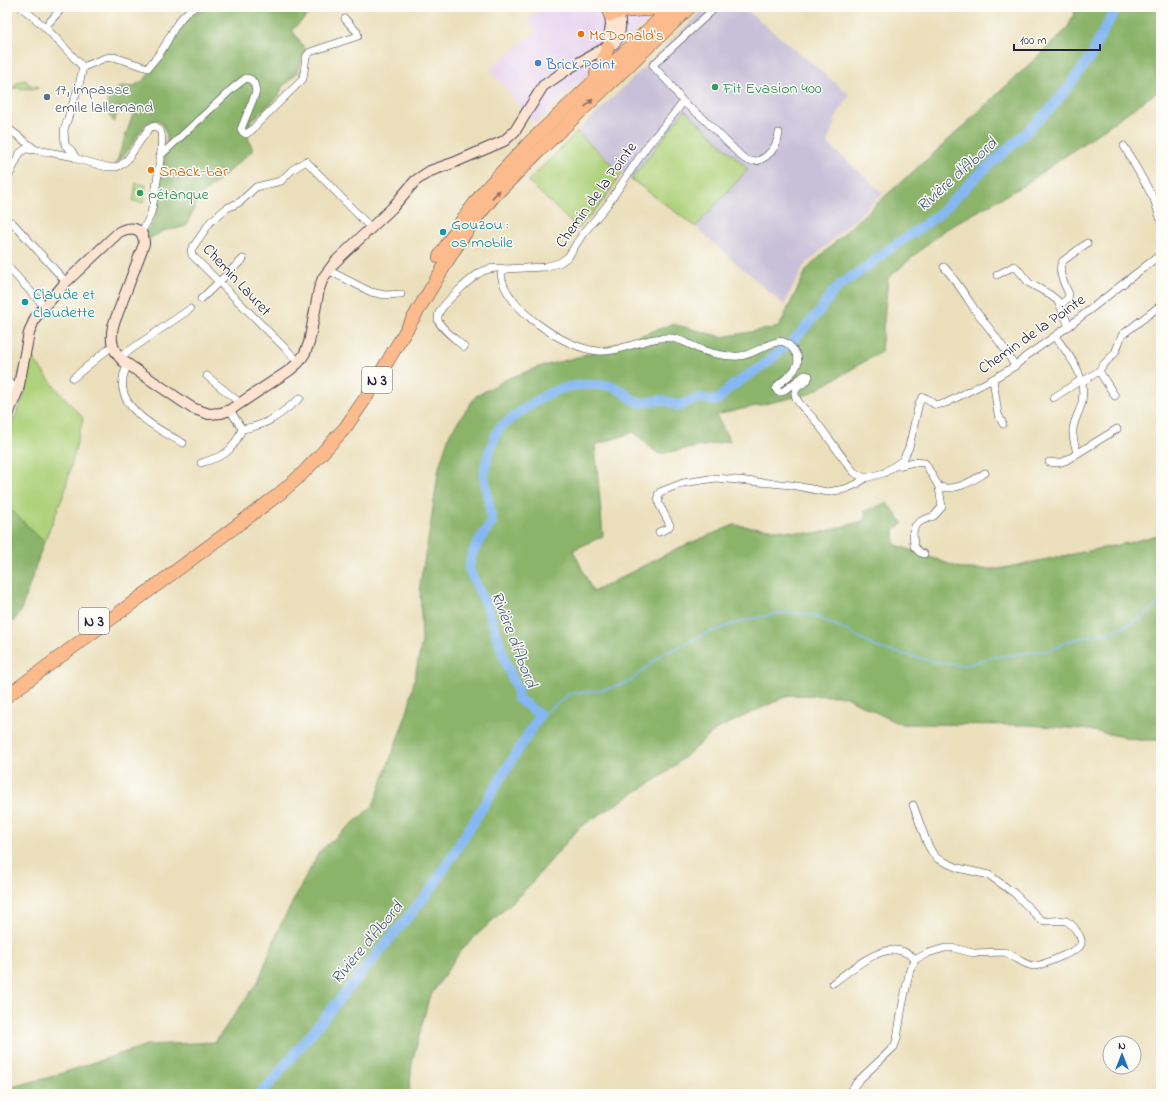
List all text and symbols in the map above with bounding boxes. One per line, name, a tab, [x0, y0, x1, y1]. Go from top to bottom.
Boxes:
place label: McDonald's	[589, 24, 664, 48]
scale bar	[1014, 26, 1100, 52]
marker: McDonald's	[576, 29, 586, 39]
text: 100 m	[1020, 32, 1047, 50]
place label: Brick Point	[545, 53, 616, 77]
marker: Brick Point	[533, 58, 543, 68]
place label: Fit Evasion 400	[722, 77, 822, 101]
place label: 17, impasse emile lallemand	[55, 78, 153, 120]
marker: Fit Evasion 400	[710, 82, 720, 92]
marker: 17, impasse emile lallemand	[42, 92, 52, 102]
one-way arrow	[584, 99, 594, 108]
water label: Rivière d'Abord	[911, 131, 1004, 218]
street label: Chemin de la Pointe	[550, 136, 644, 253]
place label: Snack-bar	[159, 160, 228, 184]
marker: Snack-bar	[146, 165, 156, 175]
place label: pétanque	[148, 183, 210, 207]
marker: pétanque	[135, 188, 145, 198]
one-way arrow	[491, 190, 500, 199]
place label: Gouzou : os mobile	[451, 213, 514, 255]
marker: Gouzou : os mobile	[438, 227, 448, 237]
street label: Chemin Lauret	[196, 239, 277, 323]
place label: Claude et claudette	[33, 283, 96, 325]
street label: Chemin de la Pointe	[974, 288, 1091, 381]
marker: Claude et claudette	[20, 297, 30, 307]
road number: N 3	[362, 367, 392, 393]
water label: Rivière d'Abord	[484, 588, 544, 693]
road number: N 3	[79, 608, 109, 634]
water label: Rivière d'Abord	[325, 895, 410, 990]
north arrow	[1102, 1035, 1142, 1075]
text: N	[1118, 1038, 1126, 1054]

